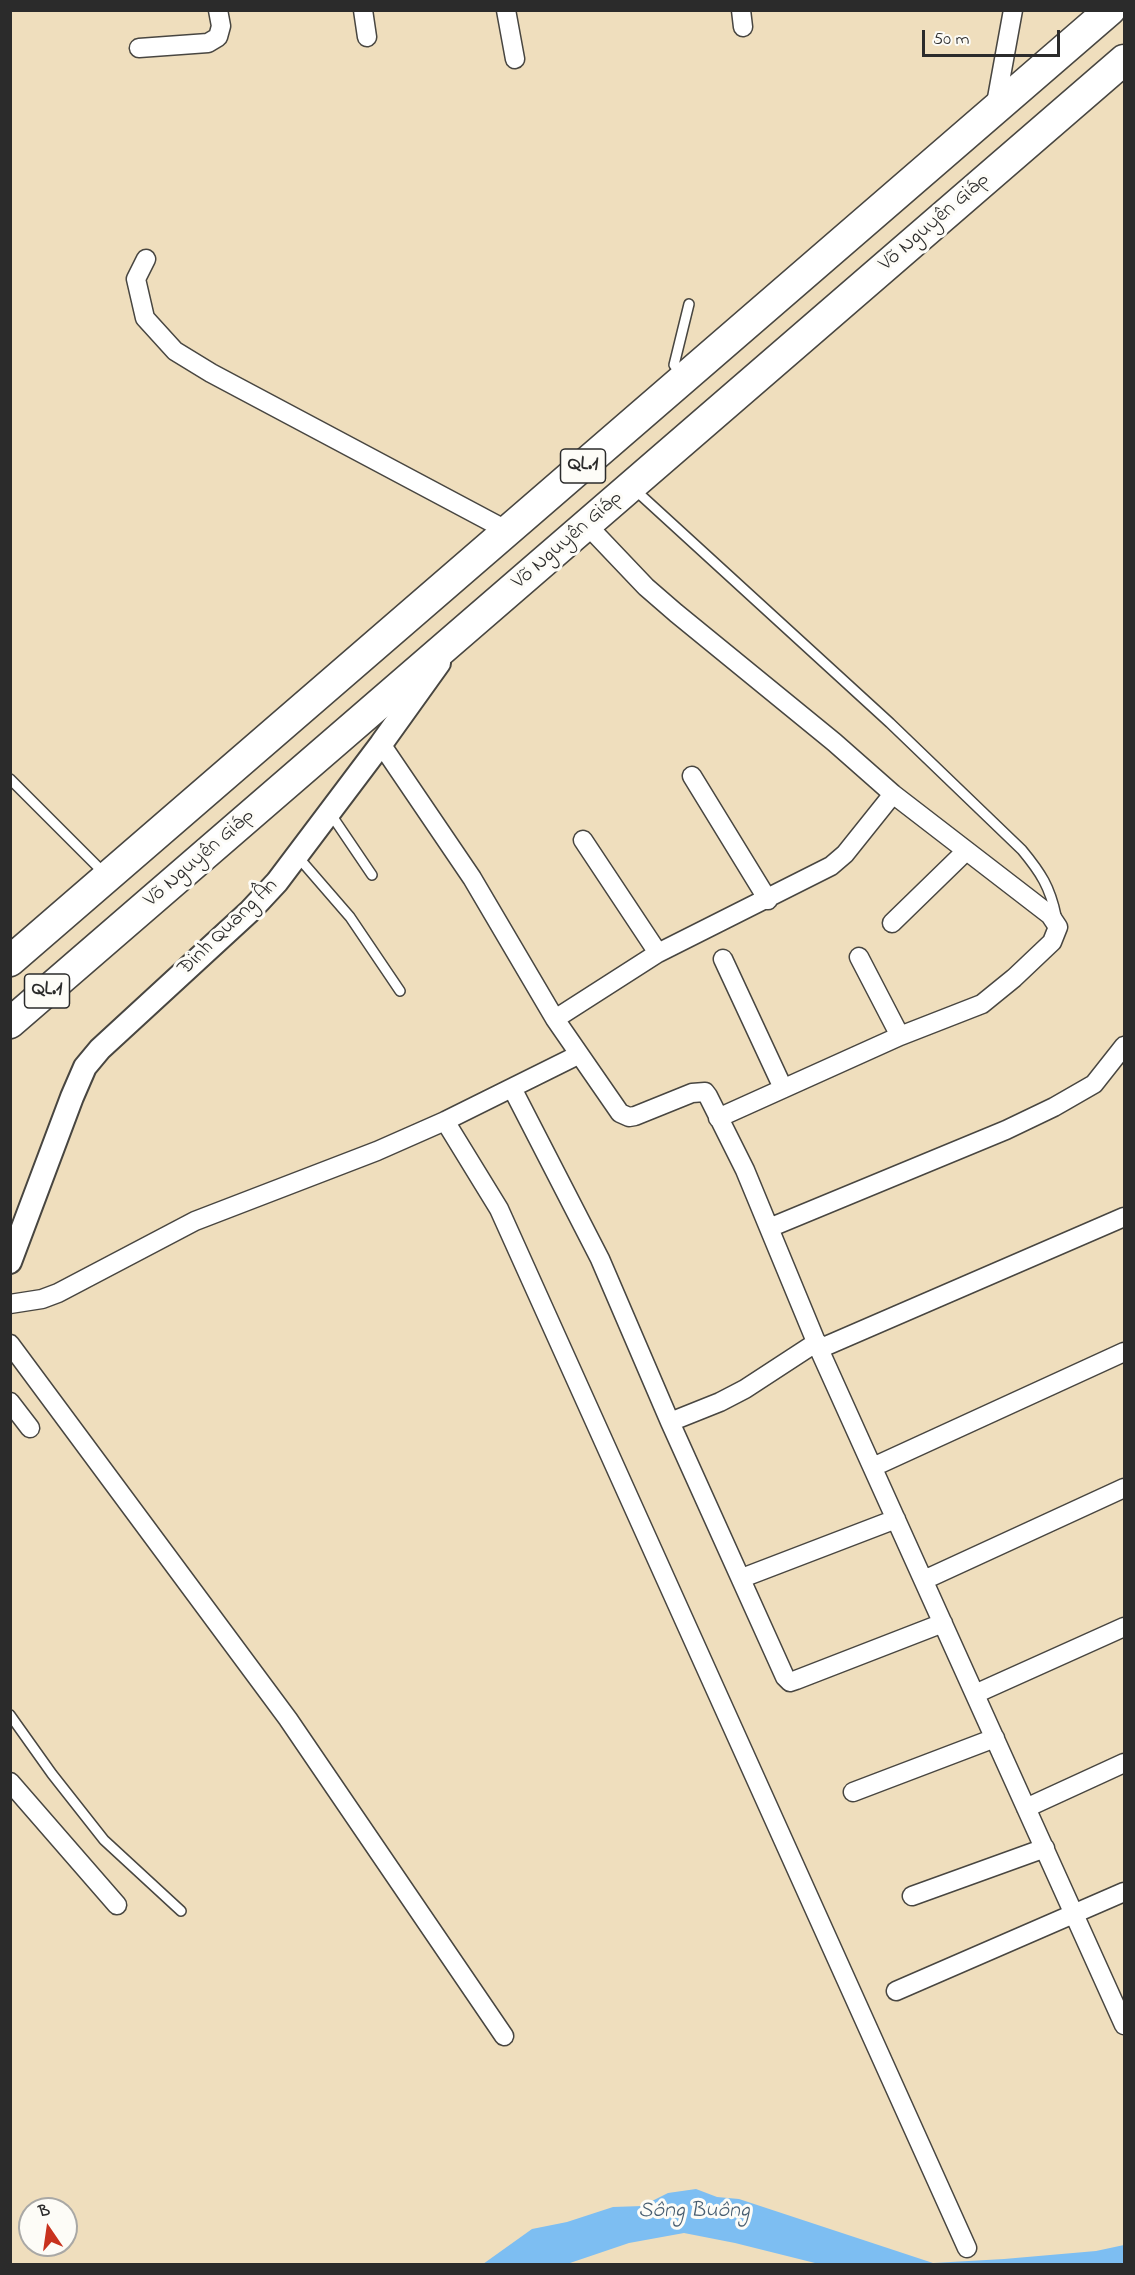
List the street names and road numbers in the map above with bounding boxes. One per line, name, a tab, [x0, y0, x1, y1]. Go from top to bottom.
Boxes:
street label: Võ Nguyên Giáp	[875, 168, 995, 278]
road number: QL.1	[560, 449, 606, 483]
street label: Võ Nguyên Giáp	[508, 486, 628, 596]
street label: Võ Nguyên Giáp	[140, 804, 260, 914]
street label: Đinh Quang Ân	[174, 874, 284, 982]
road number: QL.1	[24, 974, 70, 1008]

